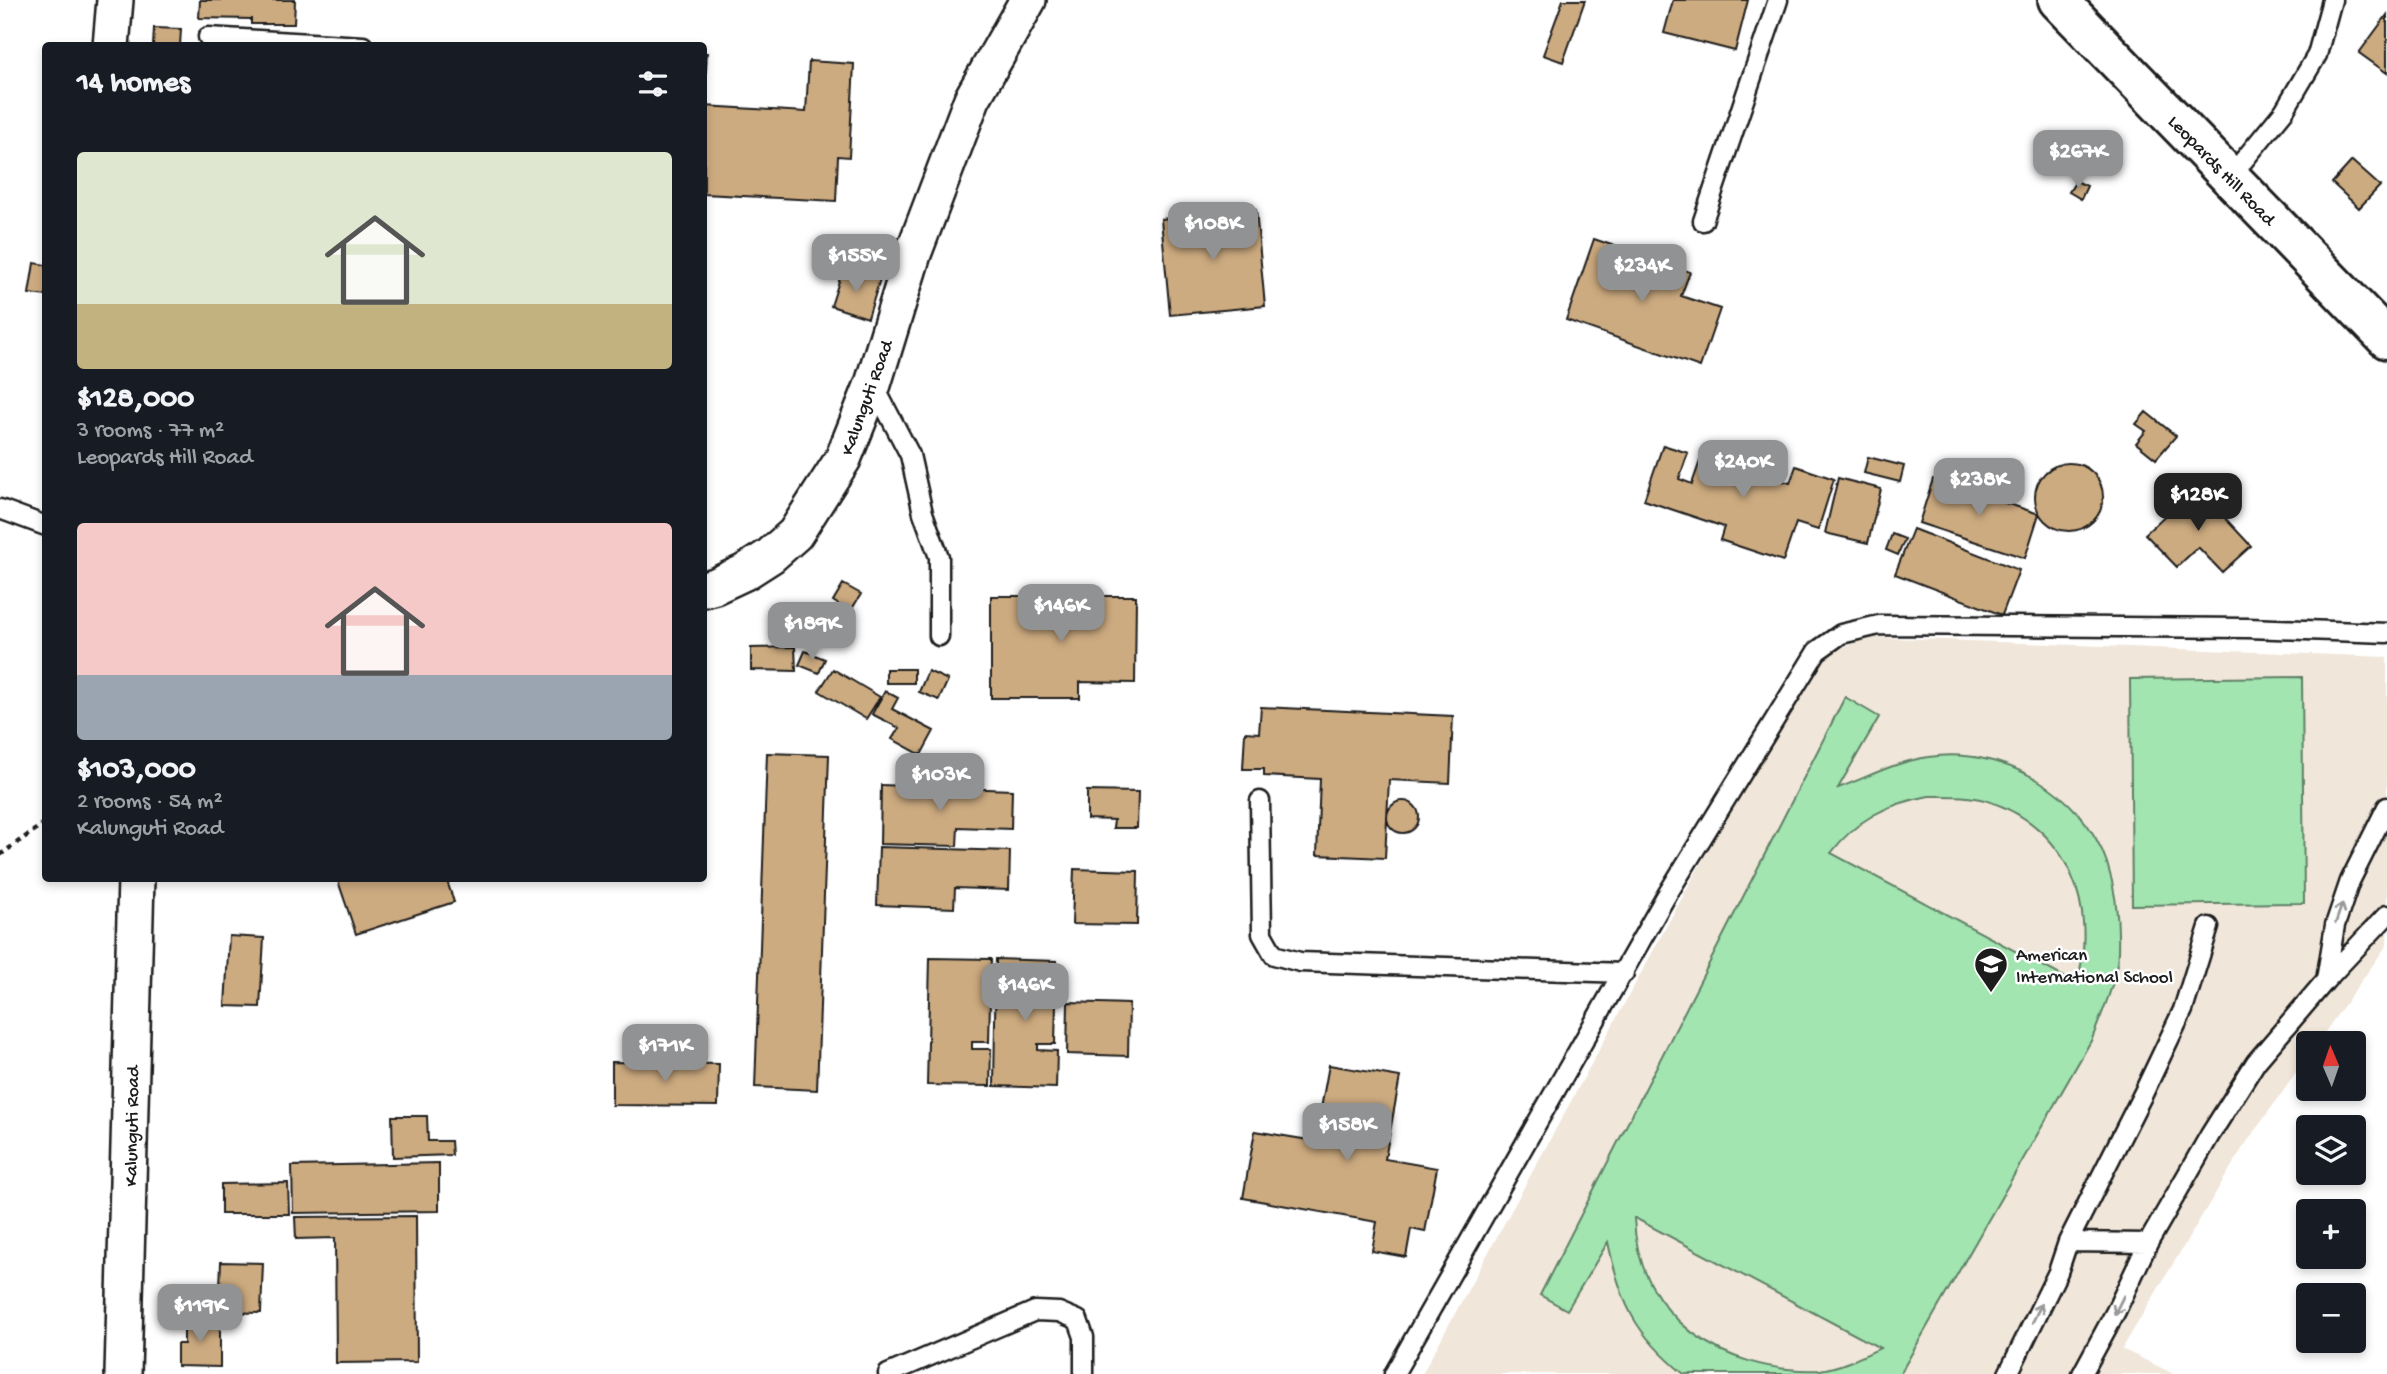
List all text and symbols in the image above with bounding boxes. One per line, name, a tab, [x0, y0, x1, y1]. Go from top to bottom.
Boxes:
icon: filters	[634, 65, 672, 103]
text: 14 homes	[77, 67, 190, 102]
street label: Leopards Hill Road	[2162, 111, 2280, 233]
pin: $267K	[2029, 130, 2127, 190]
text: $267K	[2049, 139, 2107, 166]
icon: home	[312, 197, 438, 323]
pin: $108K	[1164, 202, 1262, 262]
text: $108K	[1184, 211, 1242, 238]
pin: $155K	[807, 234, 905, 294]
text: $155K	[828, 243, 884, 270]
pin: $234K	[1593, 244, 1691, 304]
text: $234K	[1613, 253, 1671, 280]
street label: Kalunguti Road	[837, 336, 900, 459]
text: $128,000	[77, 383, 194, 418]
text: 3 rooms · 77 m²	[77, 418, 224, 445]
pin: $240K	[1694, 440, 1792, 500]
text: Leopards Hill Road	[77, 445, 253, 472]
text: $240K	[1714, 449, 1772, 476]
pin: $238K	[1930, 458, 2028, 518]
text: $238K	[1950, 467, 2008, 494]
pin: $128K	[2149, 474, 2247, 533]
text: $128K	[2170, 482, 2226, 509]
icon: home	[312, 568, 438, 694]
pin: $146K	[1012, 584, 1110, 644]
text: $146K	[1034, 593, 1088, 620]
pin: $189K	[763, 602, 861, 662]
text: $189K	[784, 611, 840, 638]
text: $103,000	[77, 754, 196, 789]
pin: $103K	[891, 754, 989, 813]
text: $103K	[911, 762, 969, 789]
text: 2 rooms · 54 m²	[77, 789, 223, 816]
text: Kalunguti Road	[77, 816, 223, 843]
one-way arrow	[2334, 902, 2347, 924]
school or university icon: American International School	[1972, 945, 2010, 994]
place label: American International School	[2016, 945, 2173, 990]
pin: $146K	[976, 964, 1074, 1023]
text: $146K	[998, 972, 1052, 999]
pin: $171K	[616, 1024, 714, 1084]
north arrow	[2296, 1031, 2366, 1101]
map controls	[2296, 1031, 2366, 1353]
text: $171K	[638, 1033, 692, 1060]
street label: Kalunguti Road	[121, 1064, 146, 1187]
pin: $158K	[1298, 1104, 1396, 1163]
text: $158K	[1319, 1112, 1375, 1139]
button: layers	[2296, 1115, 2366, 1185]
button: +	[2296, 1199, 2366, 1269]
button: −	[2296, 1283, 2366, 1353]
pin: $119K	[151, 1284, 249, 1344]
text: $119K	[173, 1293, 227, 1320]
one-way arrow	[2111, 1294, 2125, 1315]
one-way arrow	[2031, 1303, 2045, 1324]

